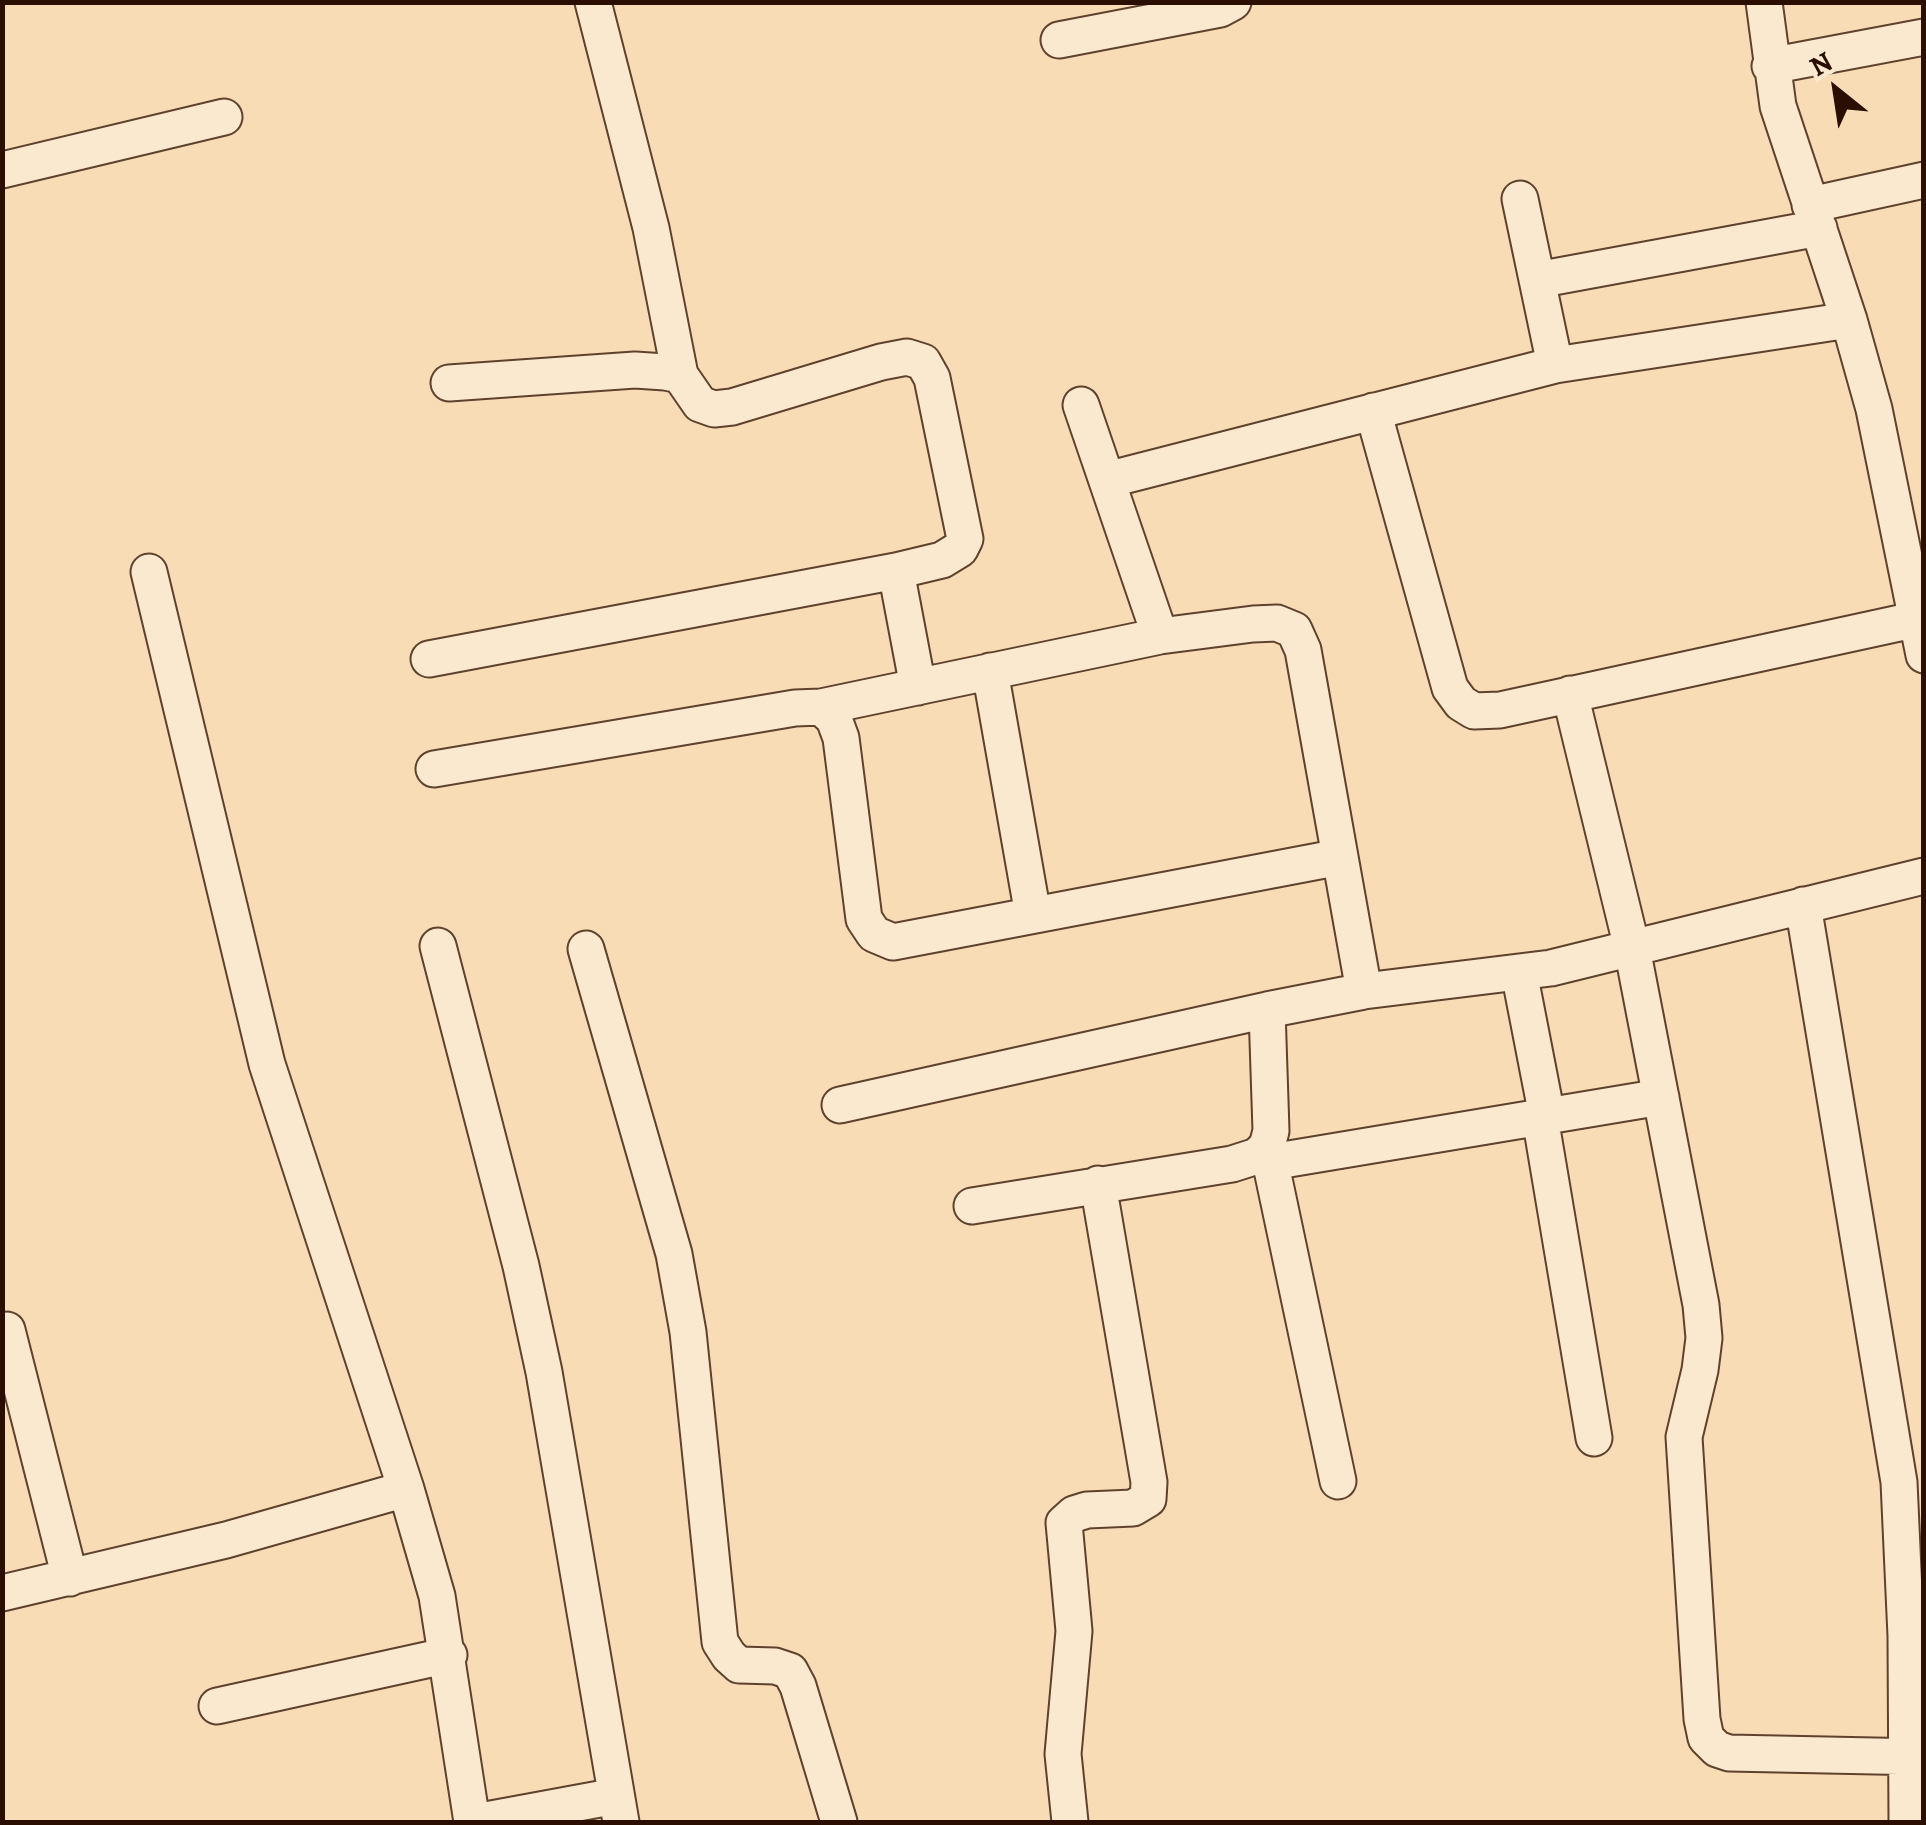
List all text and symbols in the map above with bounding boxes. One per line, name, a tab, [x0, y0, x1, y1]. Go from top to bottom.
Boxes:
north arrow	[1786, 40, 1886, 140]
text: N	[1803, 42, 1839, 86]

